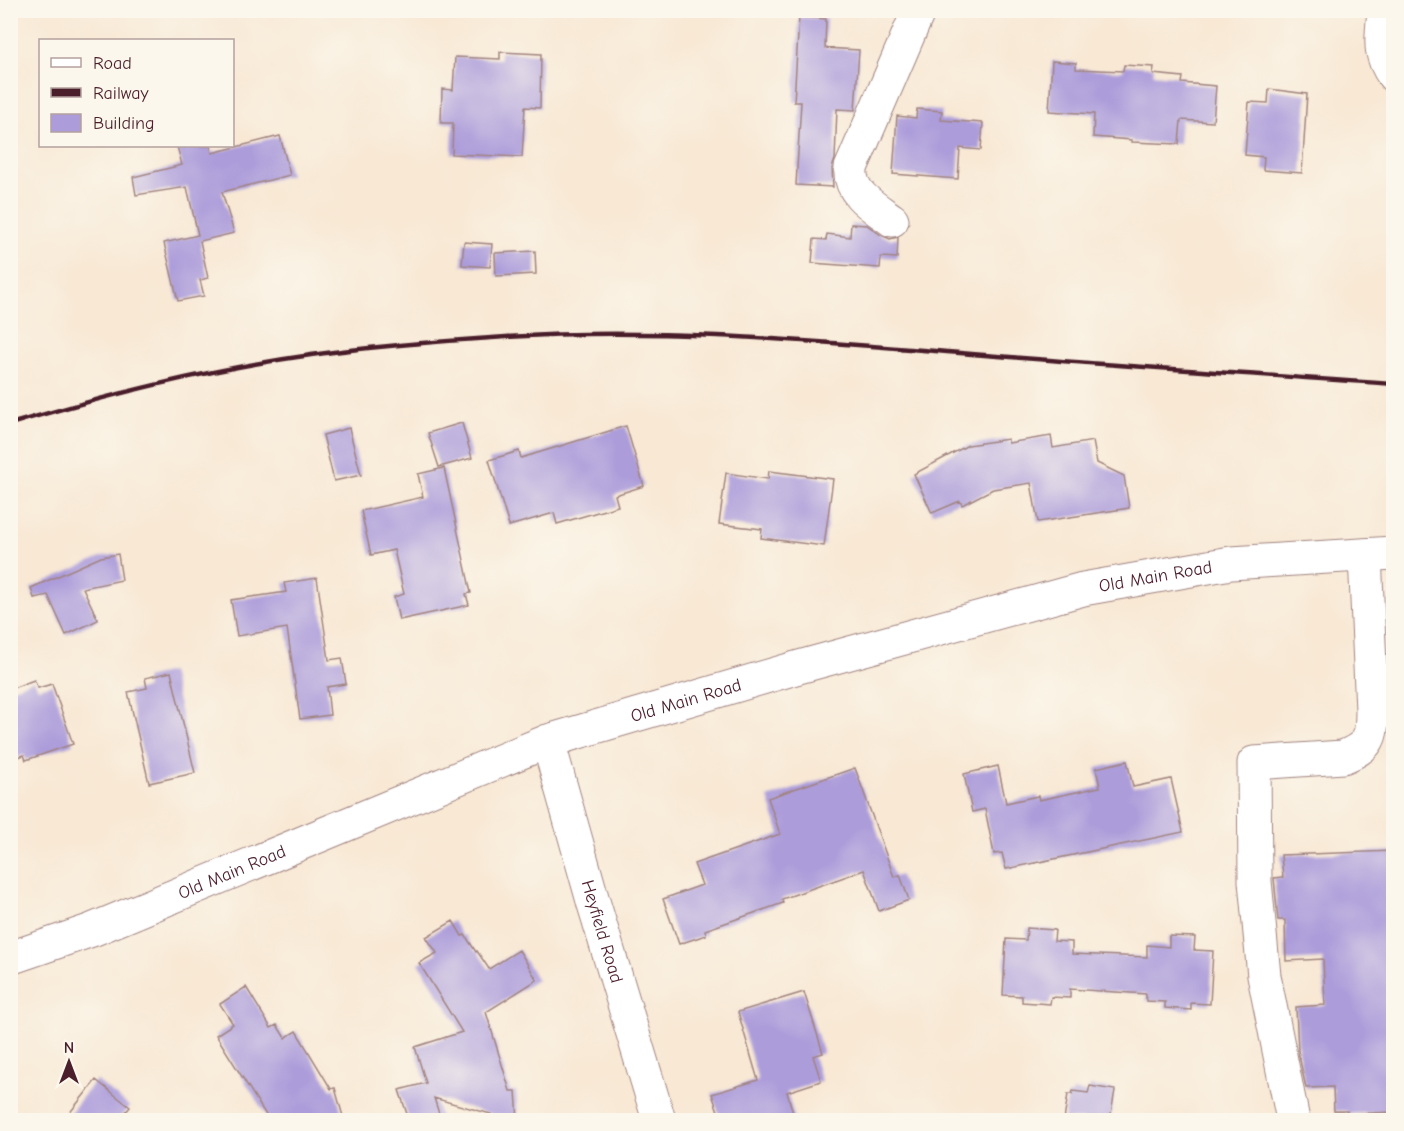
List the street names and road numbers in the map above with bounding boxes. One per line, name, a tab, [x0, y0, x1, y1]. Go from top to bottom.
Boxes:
street label: Old Main Road	[1097, 556, 1214, 597]
street label: Old Main Road	[628, 674, 744, 727]
street label: Old Main Road	[175, 840, 289, 904]
street label: Heyfield Road	[577, 877, 628, 986]

